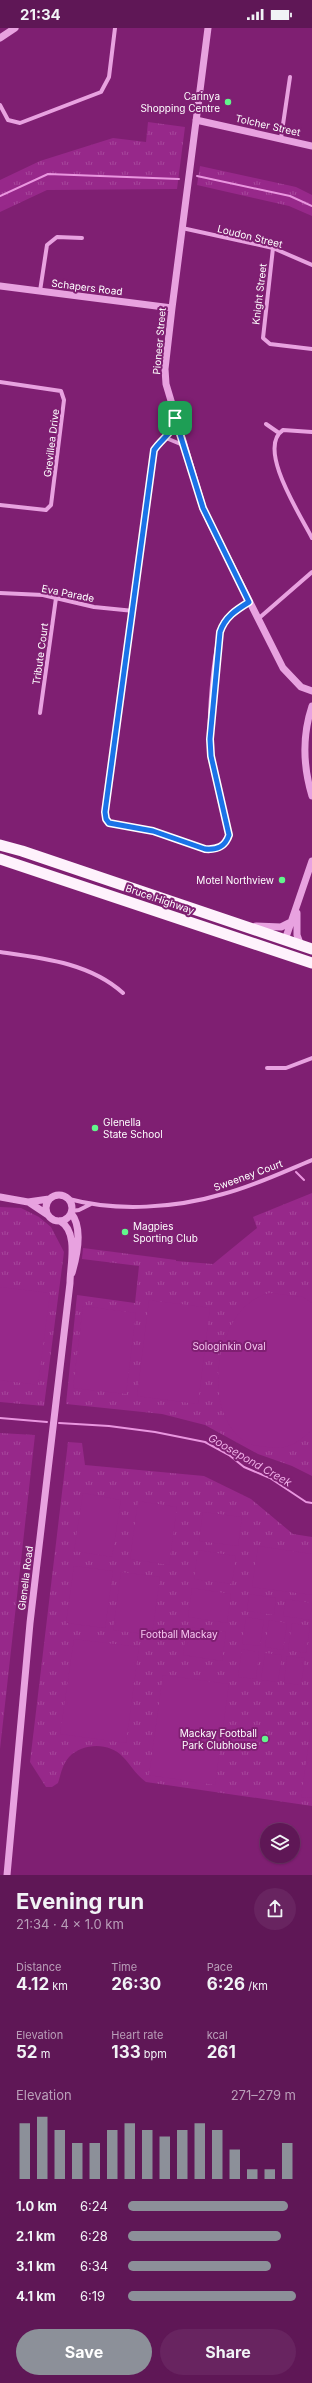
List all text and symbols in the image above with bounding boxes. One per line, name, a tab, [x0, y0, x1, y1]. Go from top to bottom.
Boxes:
text: 21:34	[20, 5, 61, 24]
place label: Carinya Shopping Centre	[140, 90, 220, 114]
marker: Carinya Shopping Centre	[223, 97, 233, 107]
street label: Tolcher Street	[234, 112, 302, 138]
street label: Loudon Street	[216, 222, 284, 250]
street label: Knight Street	[249, 262, 269, 325]
street label: Schapers Road	[51, 277, 123, 297]
street label: Pioneer Street	[150, 306, 168, 375]
pin	[158, 401, 192, 435]
icon: arrive	[164, 407, 186, 429]
street label: Grevillea Drive	[41, 408, 61, 478]
street label: Eva Parade	[41, 582, 95, 604]
street label: Tribute Court	[30, 622, 50, 686]
place label: Motel Northview	[196, 874, 274, 886]
marker: Motel Northview	[277, 875, 287, 885]
street label: Bruce Highway	[124, 882, 196, 916]
place label: Glenella State School	[103, 1116, 163, 1140]
marker: Glenella State School	[90, 1123, 100, 1133]
street label: Sweeney Court	[212, 1157, 285, 1193]
place label: Magpies Sporting Club	[133, 1220, 198, 1244]
marker: Magpies Sporting Club	[120, 1227, 130, 1237]
park label: Sologinkin Oval	[192, 1340, 266, 1352]
water label: Goosepond Creek	[206, 1430, 295, 1490]
street label: Glenella Road	[15, 1545, 35, 1611]
park label: Football Mackay	[140, 1628, 218, 1640]
place label: Mackay Football Park Clubhouse	[180, 1727, 257, 1751]
marker: Mackay Football Park Clubhouse	[260, 1734, 270, 1744]
map controls	[260, 1823, 300, 1863]
button: layers	[260, 1823, 300, 1863]
text: Evening run	[16, 1888, 144, 1914]
button: share	[254, 1888, 296, 1930]
text: 21:34 · 4 × 1.0 km	[16, 1916, 124, 1932]
text: Distance	[16, 1960, 61, 1974]
text: Time	[111, 1960, 137, 1974]
text: Pace	[207, 1960, 233, 1974]
text: 4.12	[16, 1974, 49, 1994]
text: 26:30	[111, 1974, 161, 1994]
text: 6:26	[207, 1974, 245, 1994]
text: km	[49, 1979, 68, 1993]
text: /km	[245, 1979, 268, 1993]
text: Elevation	[16, 2028, 63, 2042]
text: Heart rate	[111, 2028, 163, 2042]
text: kcal	[207, 2028, 228, 2042]
text: 52	[16, 2042, 38, 2062]
text: 133	[111, 2042, 141, 2062]
text: 261	[207, 2042, 236, 2062]
text: m	[38, 2047, 50, 2061]
text: bpm	[141, 2047, 167, 2061]
text: Elevation	[16, 2087, 72, 2103]
text: 271–279 m	[231, 2087, 296, 2103]
text: 1.0 km	[16, 2198, 57, 2214]
text: 6:24	[80, 2198, 108, 2214]
text: 2.1 km	[16, 2228, 55, 2244]
text: 6:28	[80, 2228, 108, 2244]
text: 3.1 km	[16, 2258, 55, 2274]
text: 6:34	[80, 2258, 108, 2274]
text: 4.1 km	[16, 2288, 56, 2304]
text: 6:19	[80, 2288, 105, 2304]
button: Save	[16, 2329, 152, 2375]
button: Share	[160, 2329, 296, 2375]

